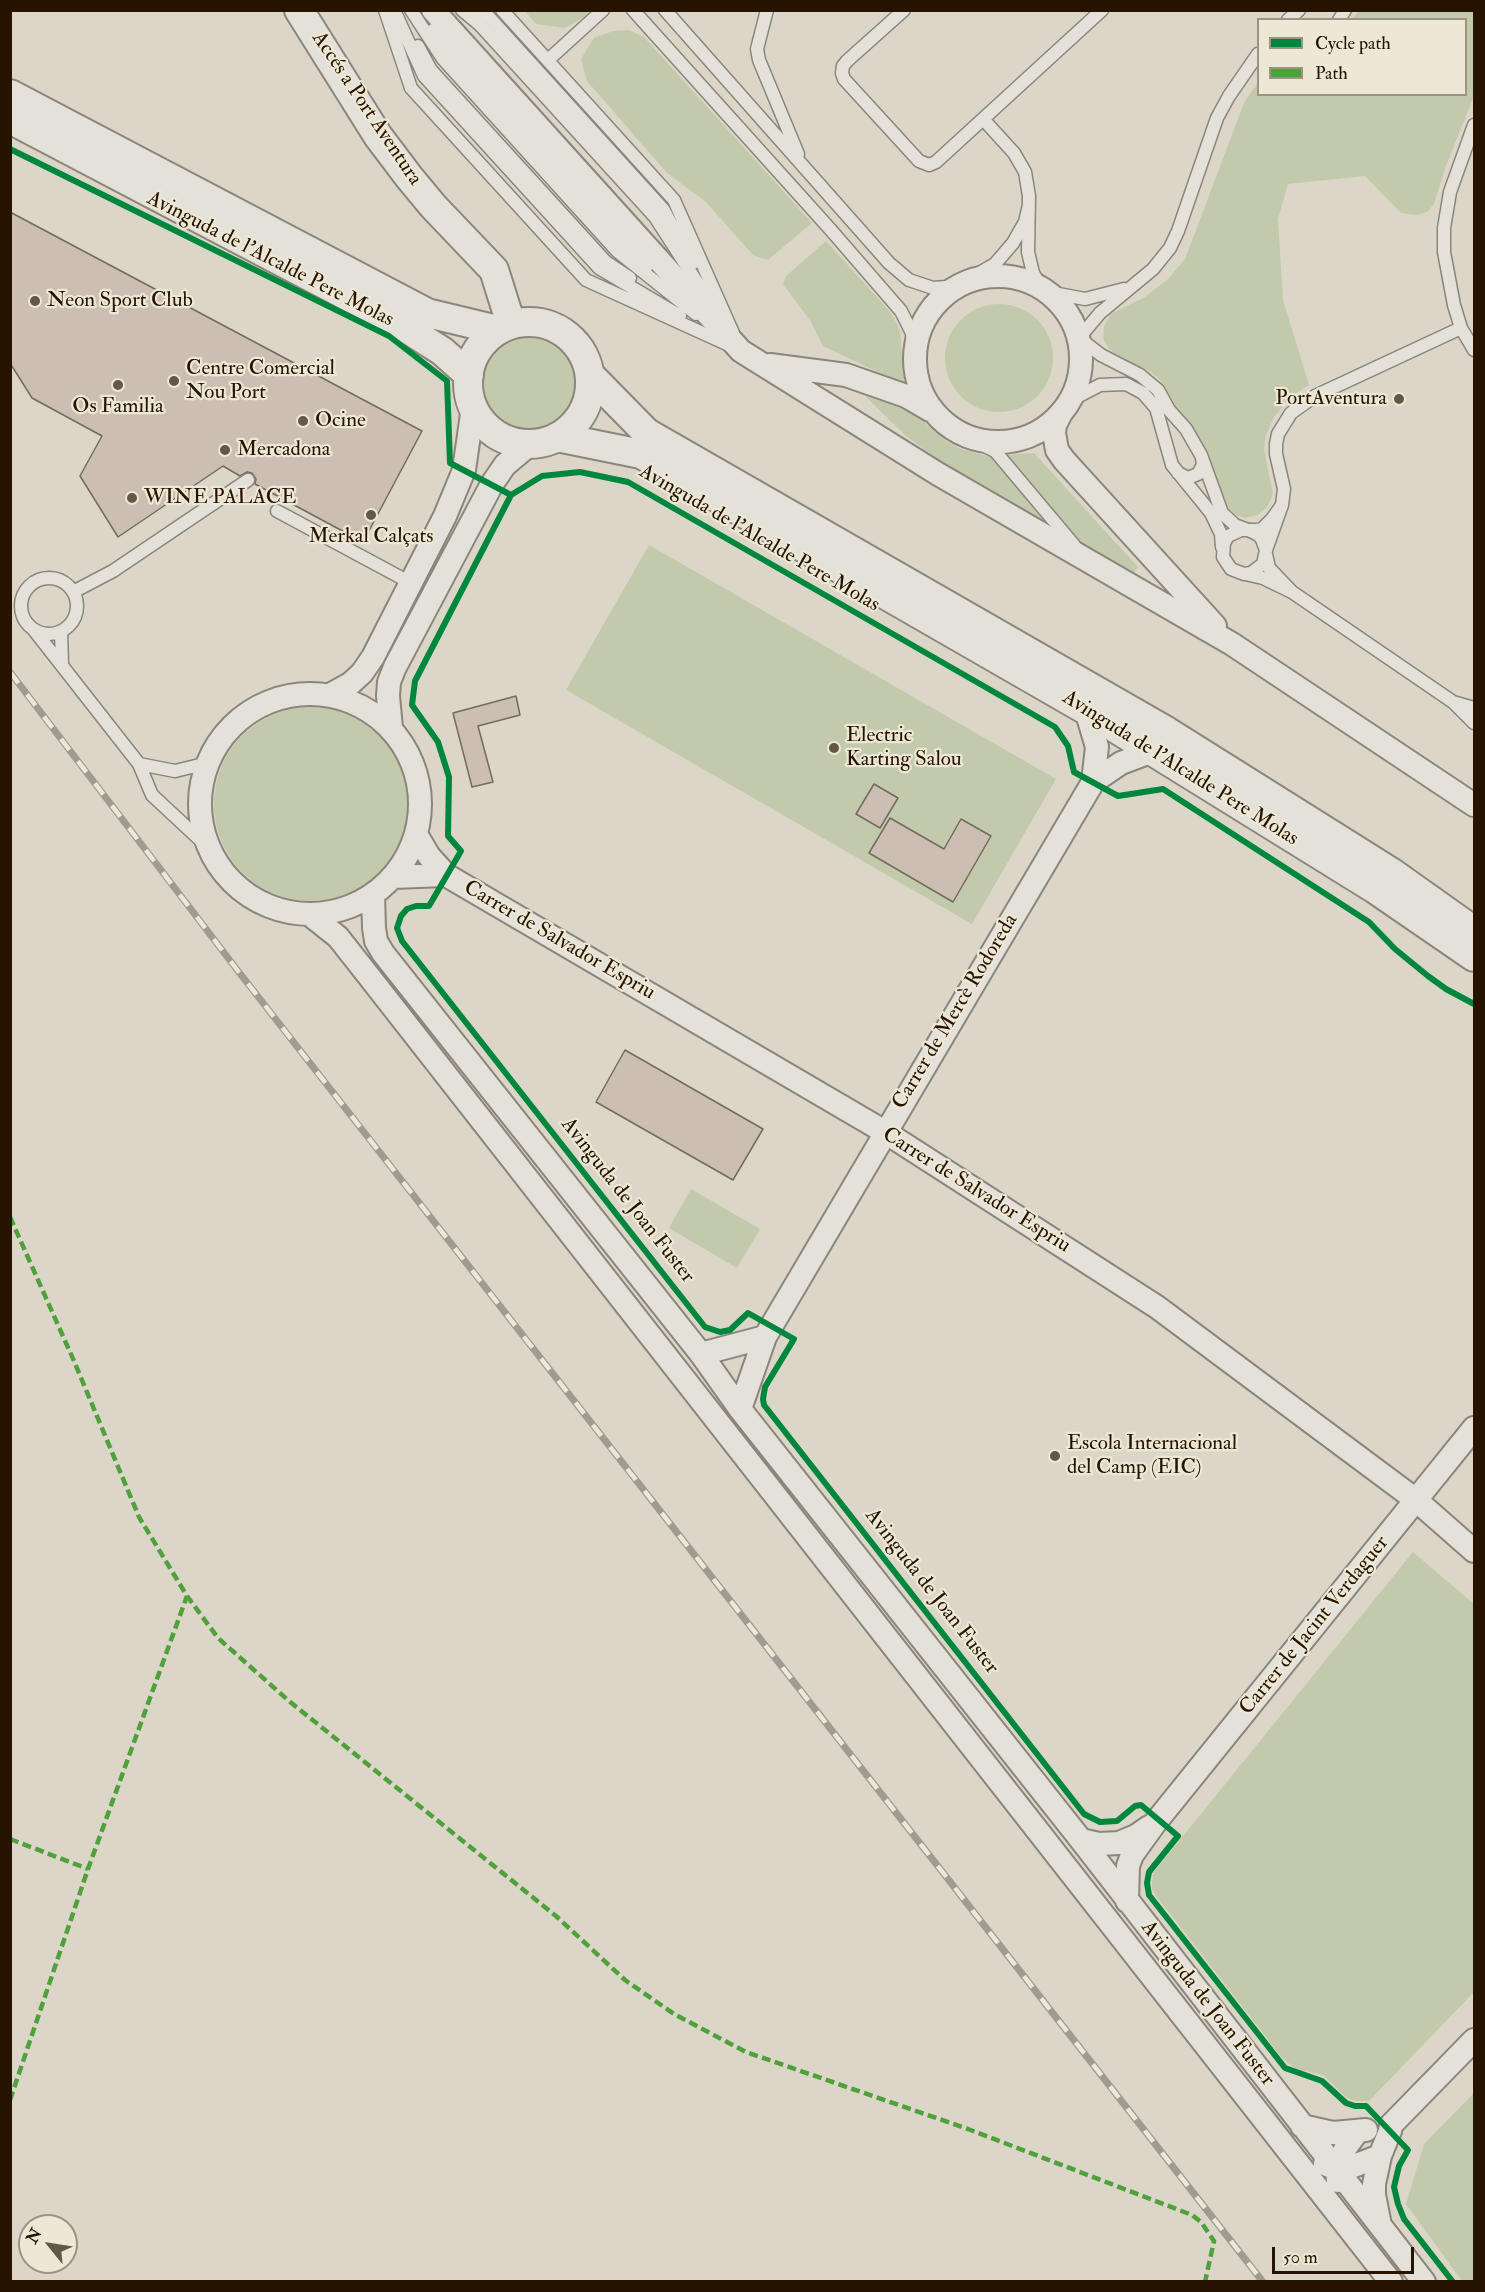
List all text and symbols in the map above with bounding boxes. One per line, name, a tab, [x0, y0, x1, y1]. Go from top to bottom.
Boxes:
legend	[1257, 18, 1467, 96]
street label: Accés a Port Aventura	[305, 27, 427, 191]
text: Cycle path	[1315, 32, 1391, 55]
text: Path	[1315, 62, 1348, 85]
street label: Avinguda de l'Alcalde Pere Molas	[142, 187, 398, 333]
place label: Neon Sport Club	[47, 288, 193, 314]
marker: Neon Sport Club	[28, 294, 42, 308]
place label: Centre Comercial Nou Port	[186, 356, 335, 406]
marker: Centre Comercial Nou Port	[167, 374, 181, 388]
marker: Os Familia	[111, 378, 125, 392]
place label: PortAventura	[1275, 386, 1387, 412]
marker: PortAventura	[1392, 392, 1406, 406]
place label: Os Familia	[72, 394, 164, 420]
place label: Ocine	[315, 408, 366, 434]
marker: Ocine	[296, 414, 310, 428]
place label: Mercadona	[237, 437, 330, 463]
marker: Mercadona	[218, 443, 232, 457]
street label: Avinguda de l'Alcalde Pere Molas	[634, 460, 884, 618]
place label: WINE PALACE	[144, 485, 296, 511]
marker: WINE PALACE	[125, 491, 139, 505]
marker: Merkal Calçats	[364, 508, 378, 522]
place label: Merkal Calçats	[308, 524, 434, 550]
street label: Avinguda de l'Alcalde Pere Molas	[1057, 686, 1303, 852]
place label: Electric Karting Salou	[846, 723, 962, 773]
marker: Electric Karting Salou	[827, 741, 841, 755]
street label: Carrer de Salvador Espriu	[459, 876, 659, 1006]
street label: Carrer de Mercè Rodoreda	[888, 910, 1024, 1114]
street label: Avinguda de Joan Fuster	[555, 1113, 699, 1289]
street label: Carrer de Salvador Espriu	[877, 1123, 1075, 1259]
place label: Escola Internacional del Camp (EIC)	[1067, 1431, 1237, 1481]
marker: Escola Internacional del Camp (EIC)	[1048, 1449, 1062, 1463]
street label: Avinguda de Joan Fuster	[859, 1504, 1003, 1680]
street label: Carrer de Jacint Verdaguer	[1235, 1531, 1395, 1721]
street label: Avinguda de Joan Fuster	[1135, 1916, 1279, 2092]
north arrow	[18, 2214, 78, 2274]
text: N	[22, 2225, 46, 2247]
scale bar	[1275, 2235, 1418, 2273]
text: 50 m	[1283, 2246, 1318, 2269]

